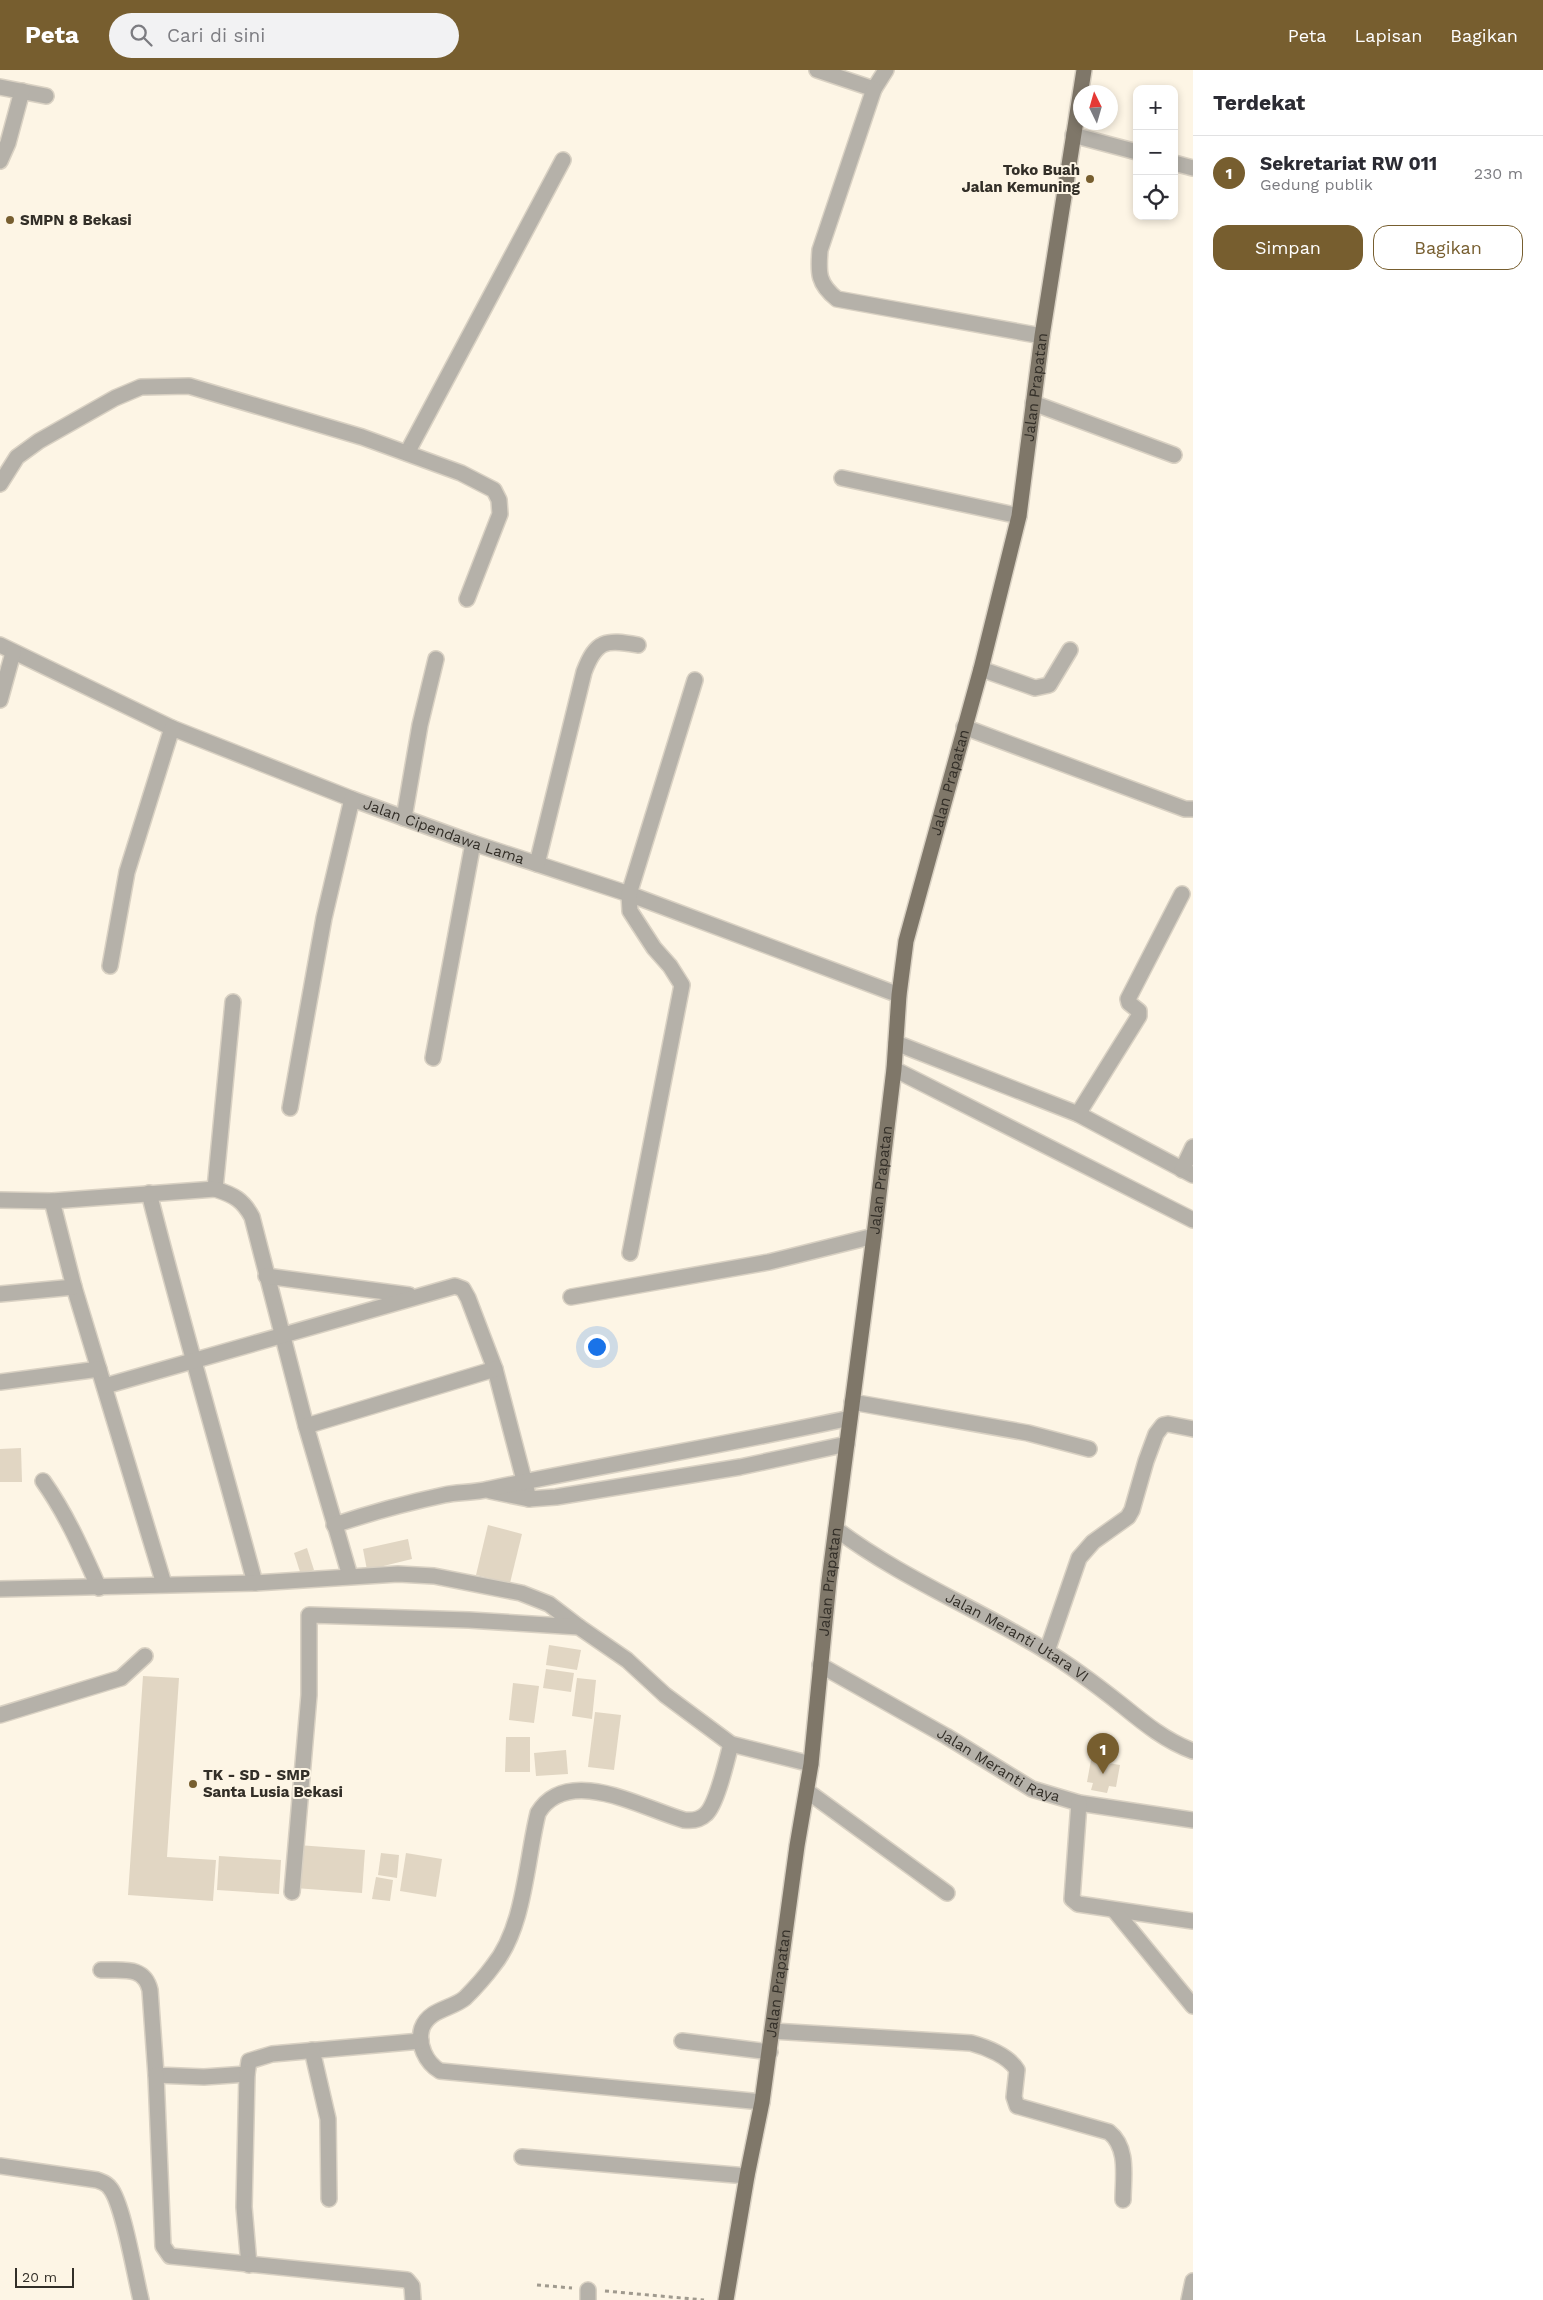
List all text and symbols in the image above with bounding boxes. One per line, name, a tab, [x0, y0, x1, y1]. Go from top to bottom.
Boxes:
search box	[109, 13, 459, 58]
text: Peta	[25, 21, 79, 49]
icon: search	[127, 21, 155, 49]
text: Cari di sini	[167, 24, 265, 47]
text: Peta	[1288, 25, 1326, 46]
text: Lapisan	[1354, 25, 1422, 46]
text: Bagikan	[1450, 25, 1518, 46]
north arrow	[1073, 85, 1118, 130]
map controls	[1133, 85, 1178, 220]
button: +	[1133, 85, 1178, 130]
text: Terdekat	[1213, 90, 1305, 115]
button: −	[1133, 130, 1178, 175]
text: Sekretariat RW 011	[1260, 152, 1437, 175]
place label: Toko Buah Jalan Kemuning	[962, 161, 1081, 196]
text: 1	[1226, 164, 1232, 183]
text: 230 m	[1474, 164, 1523, 183]
marker: Toko Buah Jalan Kemuning	[1084, 173, 1096, 185]
button: locate	[1133, 175, 1178, 220]
text: Gedung publik	[1260, 175, 1373, 194]
place label: SMPN 8 Bekasi	[20, 211, 132, 229]
marker: SMPN 8 Bekasi	[4, 214, 16, 226]
button: Simpan	[1213, 225, 1363, 270]
button: Bagikan	[1373, 225, 1523, 270]
street label: Jalan Prapatan	[1020, 332, 1051, 443]
street label: Jalan Prapatan	[927, 727, 973, 838]
street label: Jalan Cipendawa Lama	[361, 795, 527, 868]
street label: Jalan Prapatan	[865, 1125, 896, 1235]
your location	[584, 1334, 610, 1360]
street label: Jalan Prapatan	[815, 1526, 845, 1637]
street label: Jalan Meranti Utara VI	[942, 1588, 1092, 1686]
street label: Jalan Meranti Raya	[934, 1724, 1063, 1806]
pin: 1	[1087, 1733, 1119, 1774]
place label: TK - SD - SMP Santa Lusia Bekasi	[203, 1766, 343, 1801]
marker: TK - SD - SMP Santa Lusia Bekasi	[187, 1778, 199, 1790]
street label: Jalan Prapatan	[762, 1928, 795, 2039]
scale bar	[15, 2265, 74, 2288]
text: 20 m	[22, 2269, 57, 2285]

